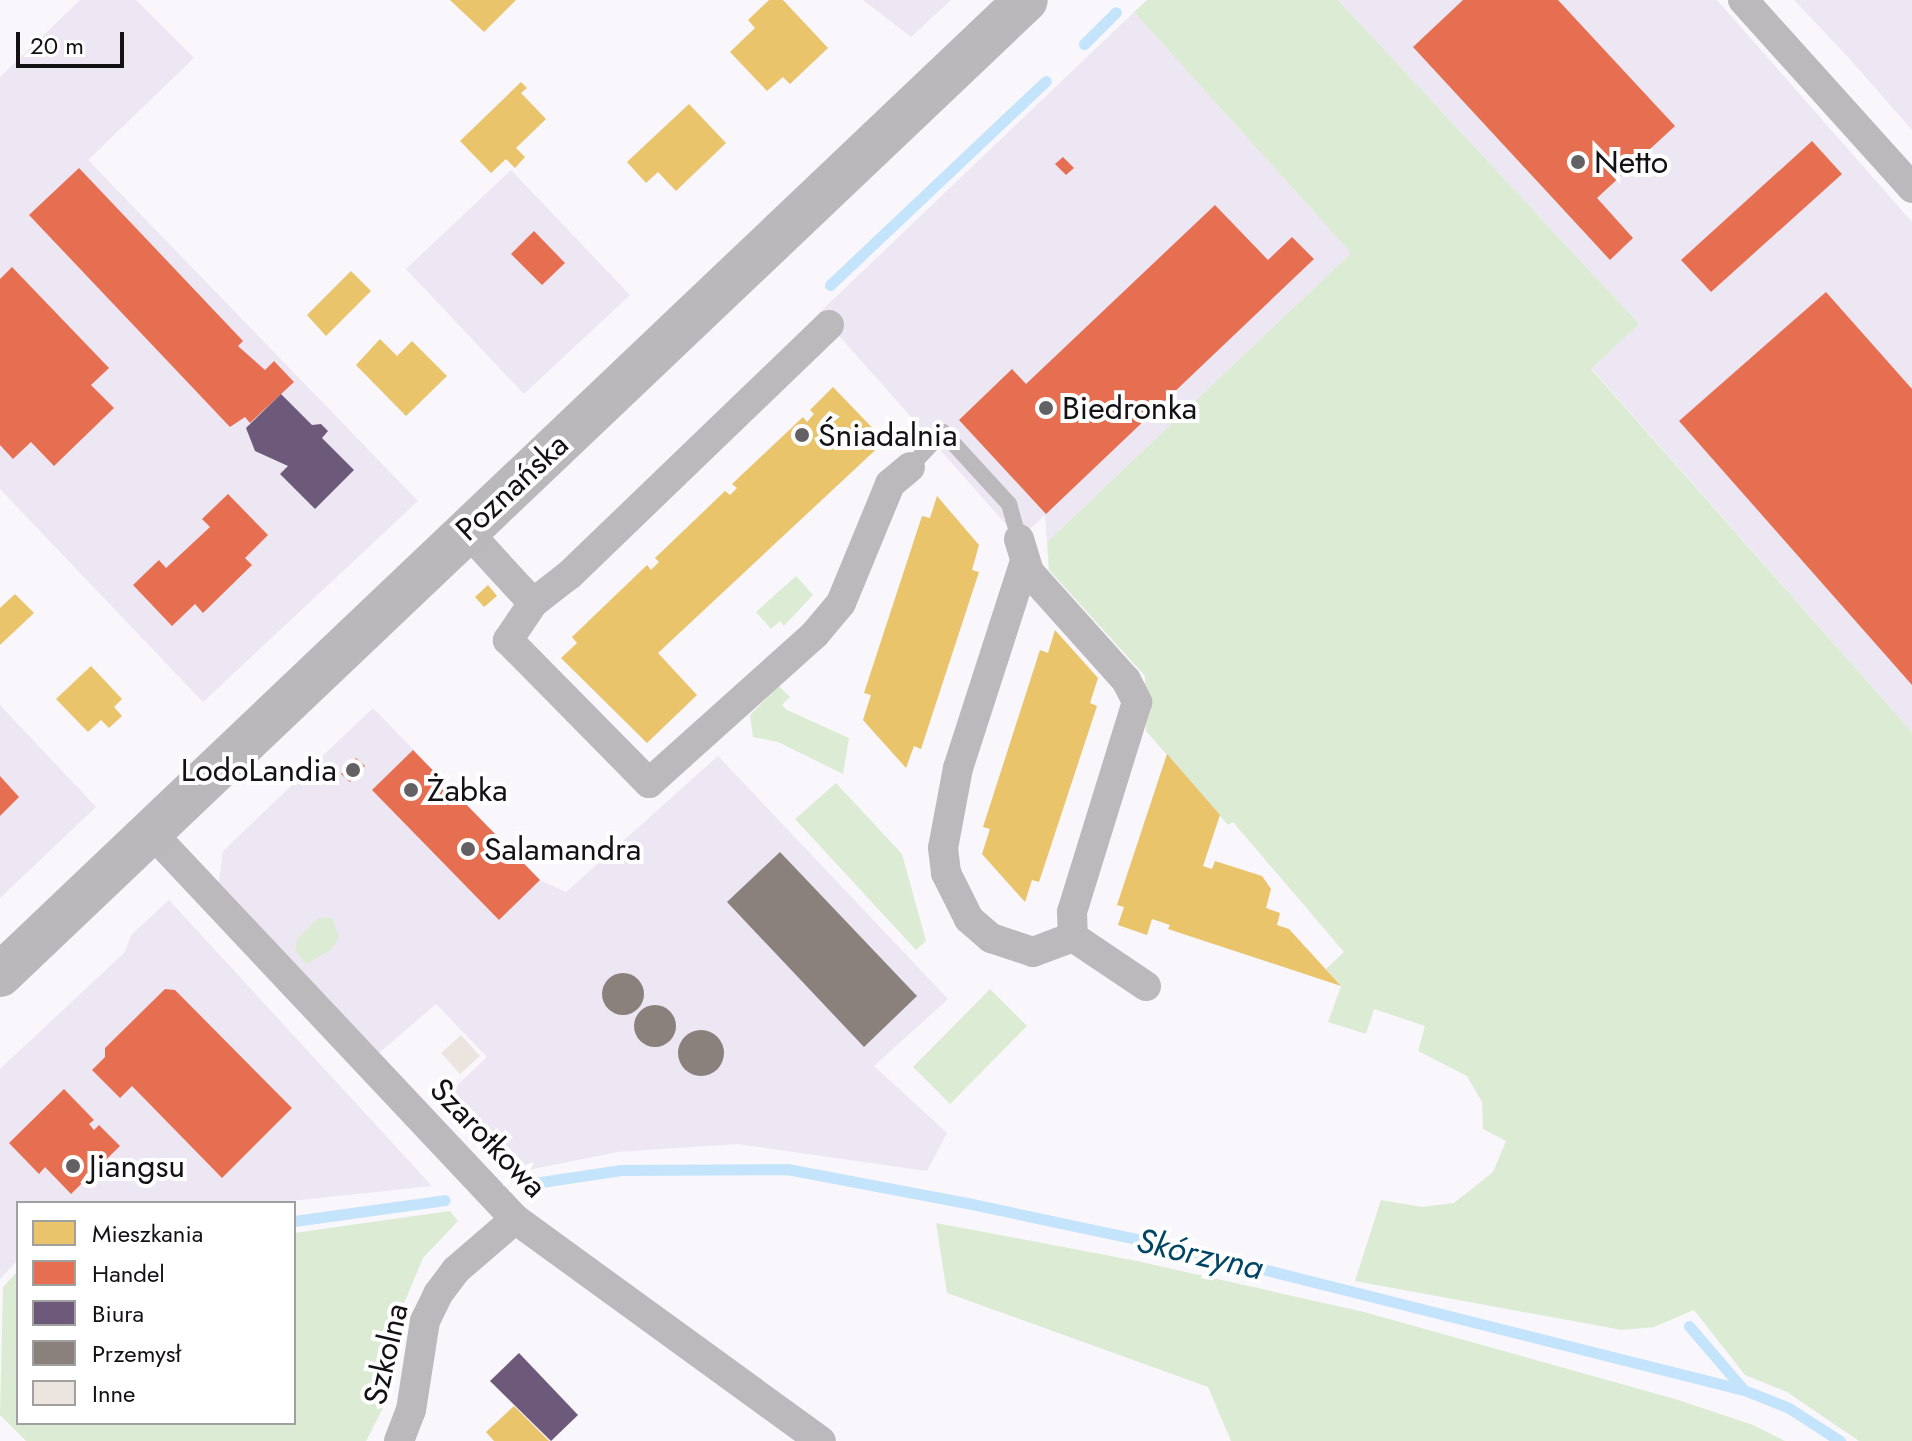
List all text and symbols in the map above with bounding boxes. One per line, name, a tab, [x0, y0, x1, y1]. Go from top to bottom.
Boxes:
scale bar	[20, 16, 128, 66]
text: 20 m	[30, 28, 84, 63]
place label: Netto	[1594, 143, 1668, 181]
marker: Netto	[1569, 153, 1587, 171]
place label: Biedronka	[1062, 389, 1197, 427]
marker: Biedronka	[1037, 399, 1055, 417]
place label: Śniadalnia	[818, 416, 958, 454]
street label: Poznańska	[448, 425, 576, 549]
marker: Śniadalnia	[793, 426, 811, 444]
place label: LodoLandia	[181, 751, 337, 789]
marker: LodoLandia	[344, 761, 362, 779]
place label: Żabka	[427, 771, 508, 809]
marker: Żabka	[402, 781, 420, 799]
place label: Salamandra	[484, 830, 641, 868]
marker: Salamandra	[459, 840, 477, 858]
street label: Szarotkowa	[422, 1070, 554, 1206]
place label: Jiangsu	[89, 1147, 185, 1185]
marker: Jiangsu	[64, 1157, 82, 1175]
legend	[16, 1201, 296, 1425]
text: Mieszkania	[92, 1216, 203, 1251]
water label: Skórzyna	[1133, 1220, 1267, 1288]
text: Handel	[92, 1256, 165, 1291]
text: Biura	[92, 1296, 144, 1331]
street label: Szkolna	[356, 1300, 416, 1408]
text: Przemysł	[92, 1336, 181, 1371]
text: Inne	[92, 1376, 135, 1411]

